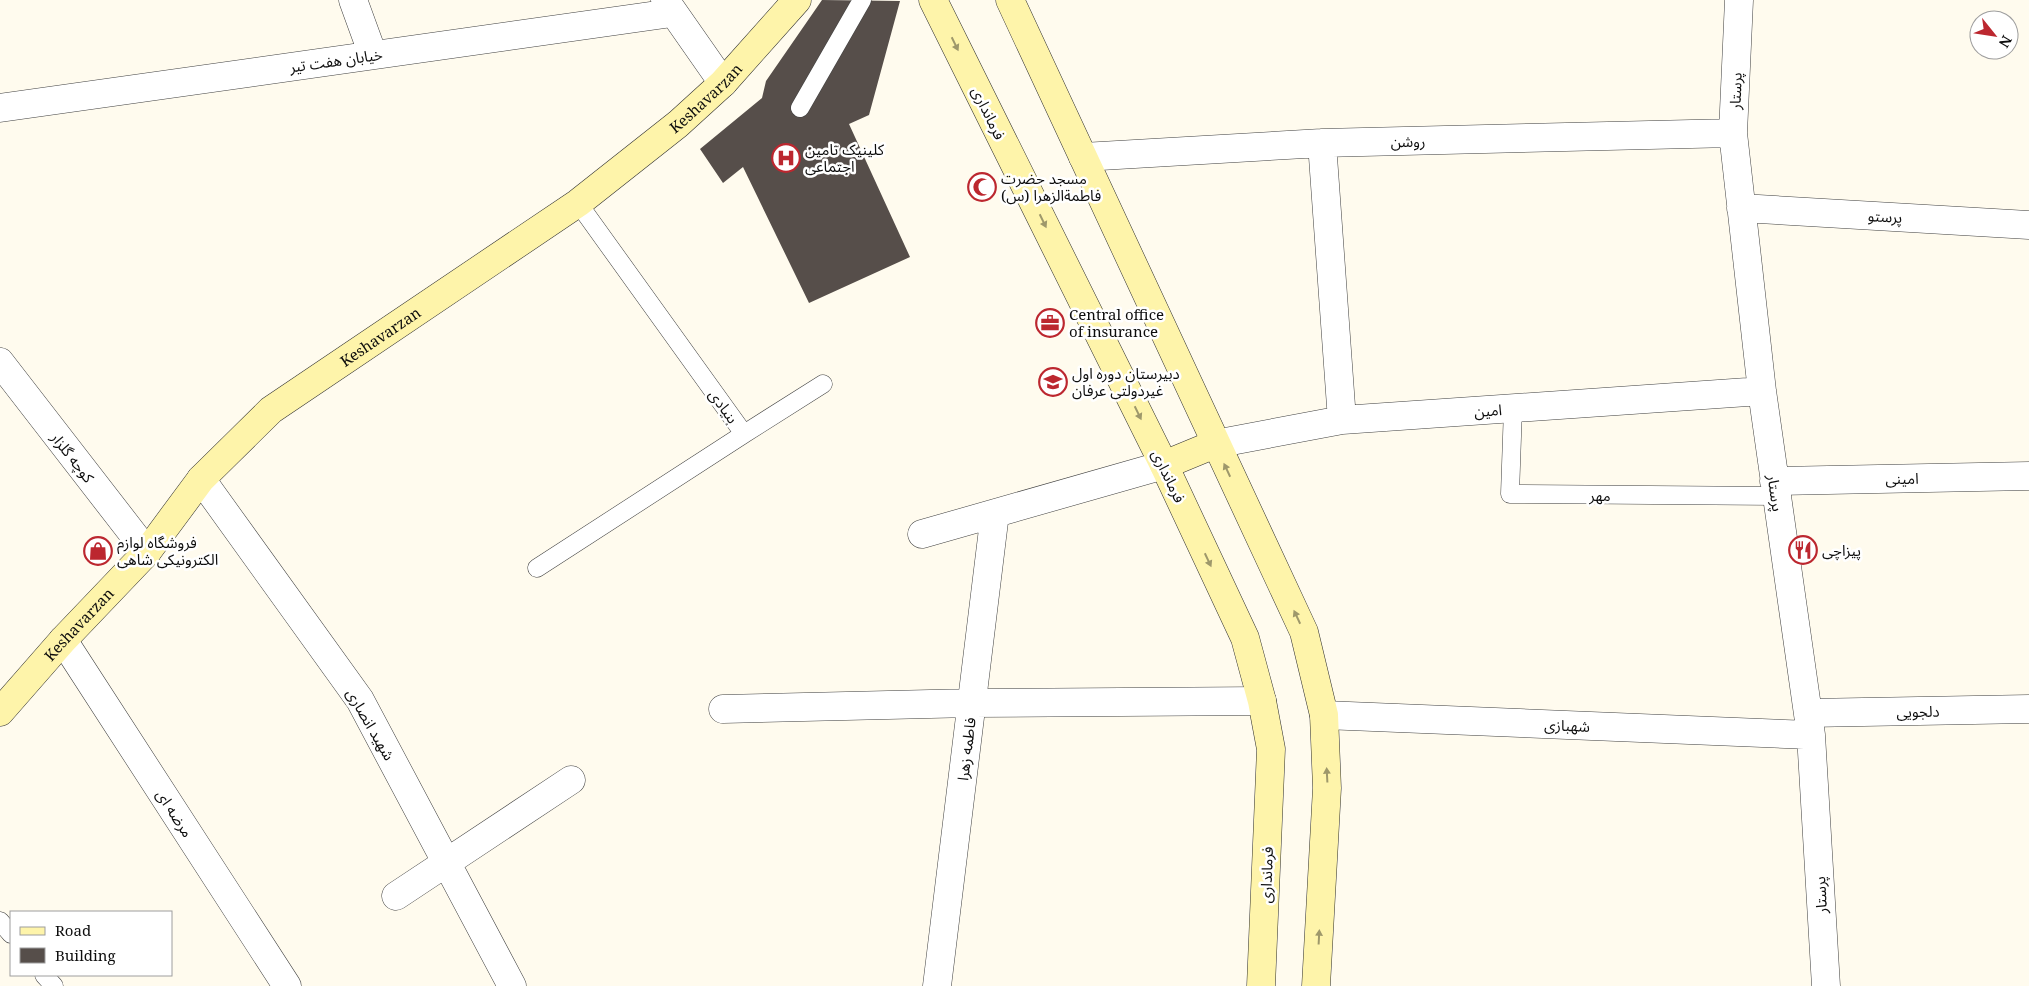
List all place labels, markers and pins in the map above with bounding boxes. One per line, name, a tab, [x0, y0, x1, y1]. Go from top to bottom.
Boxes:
place label: کلینیک تامین اجتماعی	[805, 139, 885, 176]
hospital icon: کلینیک تامین اجتماعی	[771, 143, 801, 173]
place label: مسجد حضرت فاطمةالزهرا (س)	[1001, 168, 1101, 205]
mosque icon: مسجد حضرت فاطمةالزهرا (س)	[967, 172, 997, 202]
place label: Central office of insurance	[1069, 304, 1164, 341]
office icon: Central office of insurance	[1035, 308, 1065, 338]
place label: دبیرستان دوره اول غیردولتی عرفان	[1072, 363, 1180, 400]
school or university icon: دبیرستان دوره اول غیردولتی عرفان	[1038, 367, 1068, 397]
place label: فروشگاه لوازم الکترونیکی شاهی	[117, 532, 218, 569]
restaurant icon: پیزاچی	[1788, 535, 1818, 565]
shop icon: فروشگاه لوازم الکترونیکی شاهی	[83, 536, 113, 566]
place label: پیزاچی	[1822, 540, 1861, 561]

